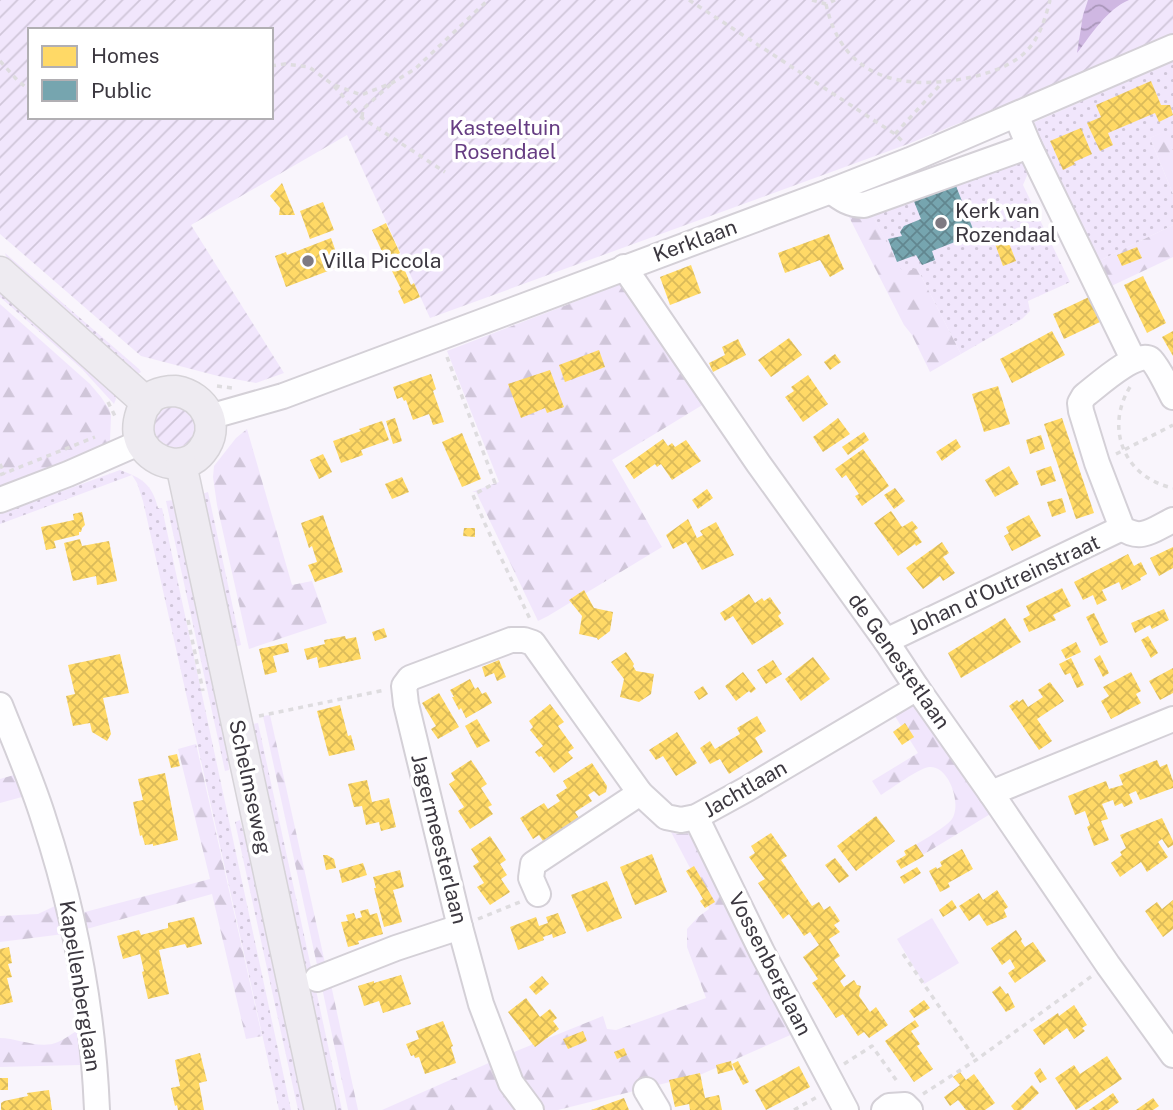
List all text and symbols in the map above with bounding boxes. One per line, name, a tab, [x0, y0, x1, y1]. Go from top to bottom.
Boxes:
legend	[28, 28, 273, 119]
text: Homes	[91, 43, 159, 68]
text: Public	[91, 78, 152, 103]
park label: Kasteeltuin Rosendael	[449, 115, 561, 164]
place label: Kerk van Rozendaal	[955, 198, 1057, 247]
street label: Kerklaan	[650, 214, 740, 267]
marker: Kerk van Rozendaal	[933, 215, 949, 231]
place label: Villa Piccola	[322, 248, 441, 273]
marker: Villa Piccola	[300, 253, 316, 269]
street label: Johan d'Outreinstraat	[904, 529, 1104, 640]
street label: de Genestetlaan	[843, 588, 956, 733]
street label: Schelmseweg	[224, 717, 277, 857]
street label: Jagermeesterlaan	[406, 751, 473, 927]
street label: Jachtlaan	[698, 755, 791, 823]
street label: Vossenberglaan	[724, 888, 817, 1039]
street label: Kapellenberglaan	[55, 899, 106, 1073]

